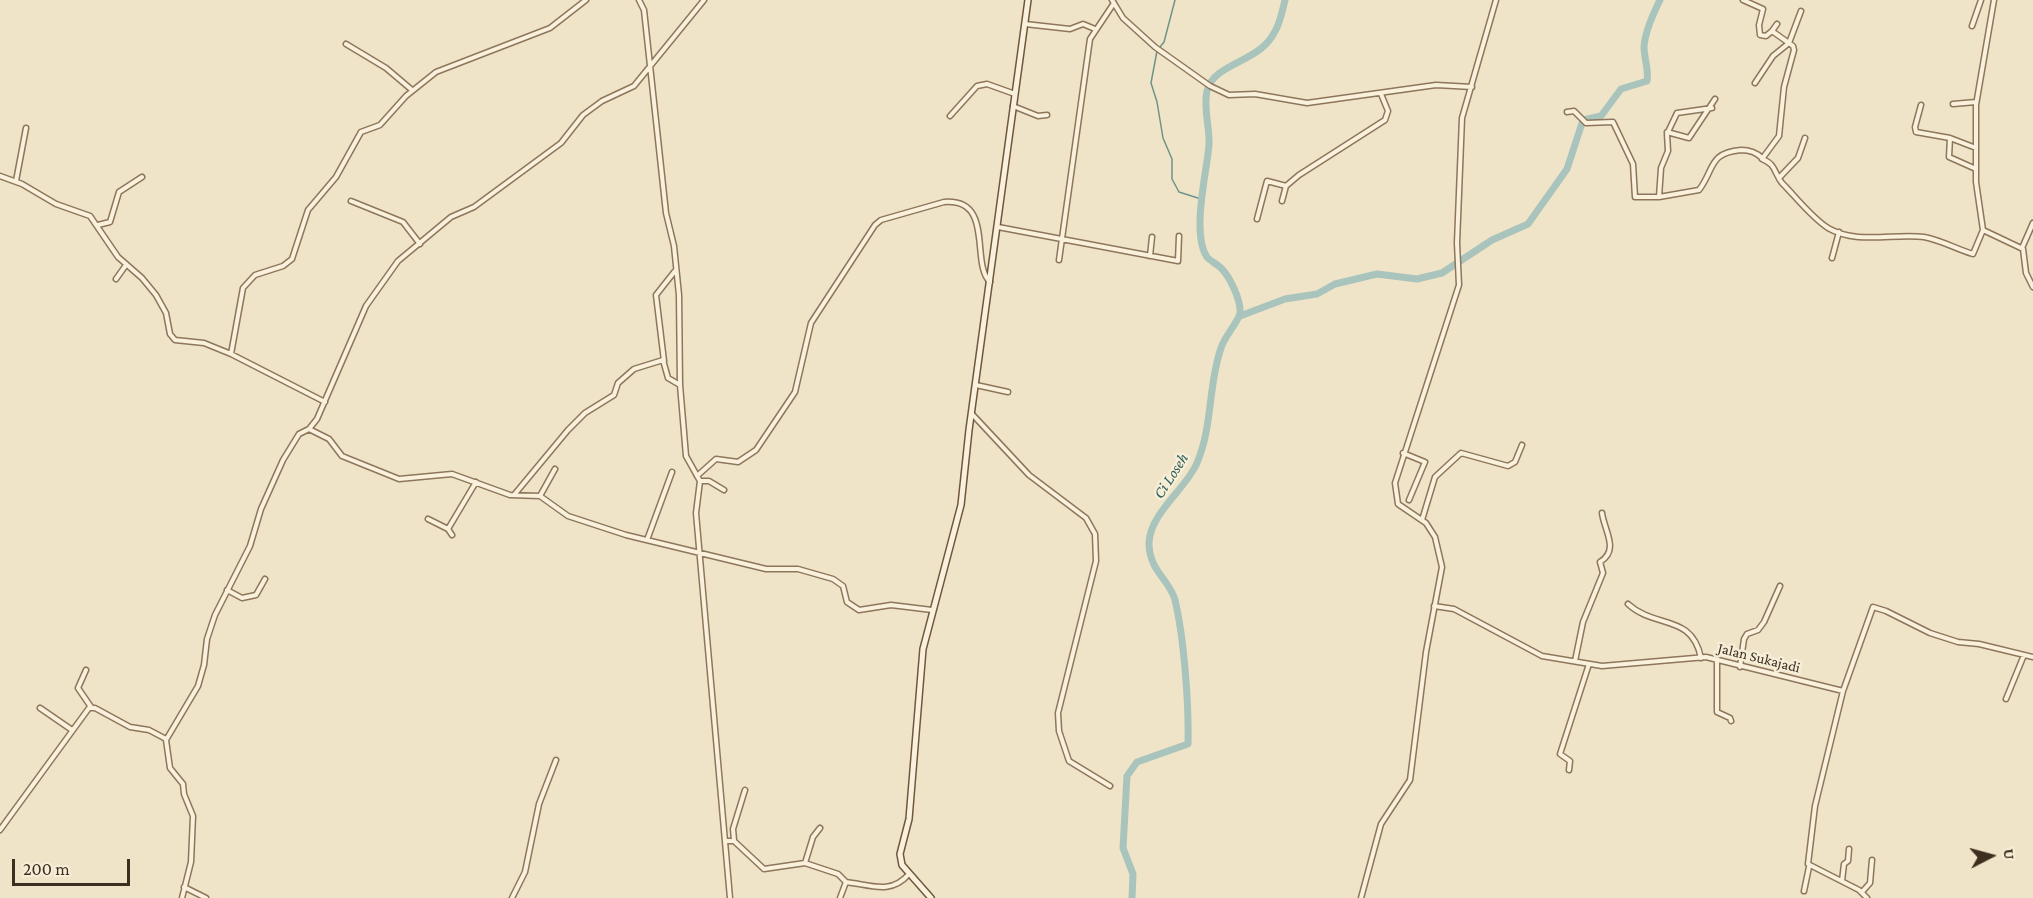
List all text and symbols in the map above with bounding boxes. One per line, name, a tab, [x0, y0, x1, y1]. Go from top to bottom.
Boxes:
water label: Ci Loseh	[1149, 450, 1193, 502]
street label: Jalan Sukajadi	[1716, 639, 1802, 677]
north arrow	[1961, 826, 2021, 886]
scale bar	[15, 847, 134, 885]
text: U	[2000, 848, 2018, 860]
text: 200 m	[23, 859, 70, 879]

